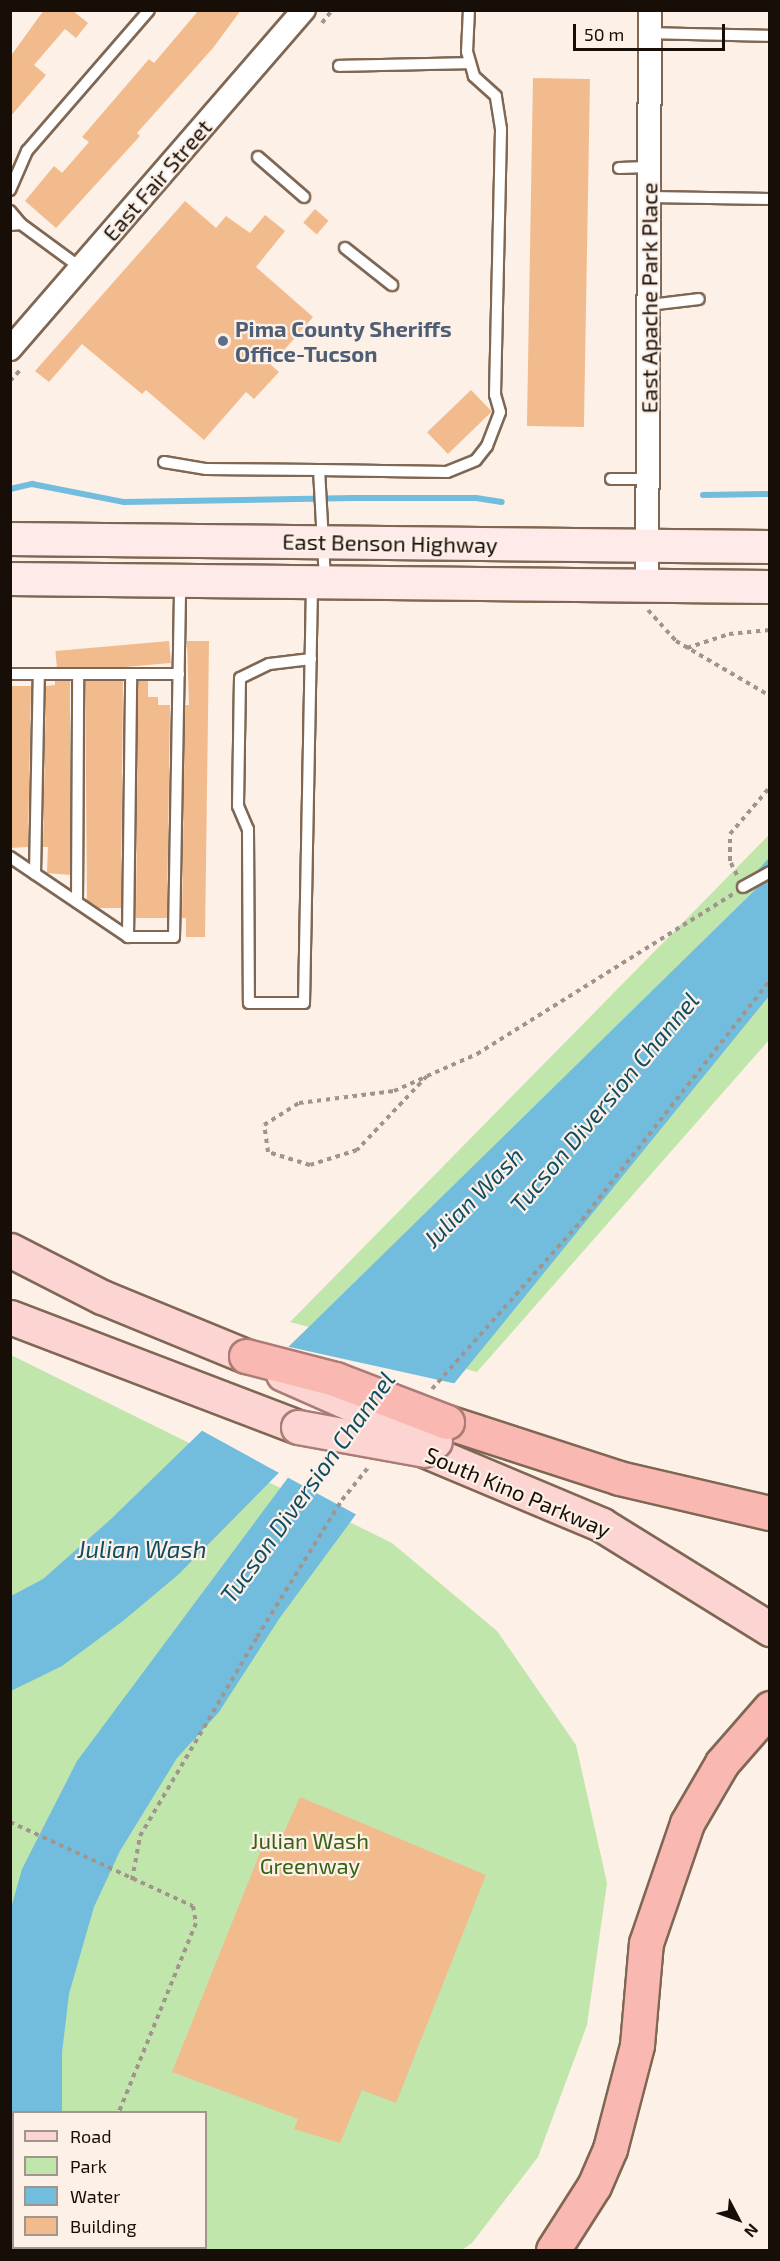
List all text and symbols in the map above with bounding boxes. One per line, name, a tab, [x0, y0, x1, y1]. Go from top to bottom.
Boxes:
scale bar	[576, 12, 728, 50]
text: 50 m	[584, 23, 624, 45]
street label: East Fair Street	[97, 114, 217, 246]
street label: East Apache Park Place	[636, 182, 662, 414]
place label: Pima County Sheriffs Office-Tucson	[235, 315, 452, 366]
marker: Pima County Sheriffs Office-Tucson	[216, 334, 230, 348]
street label: East Benson Highway	[282, 528, 498, 558]
water label: Tucson Diversion Channel	[503, 986, 705, 1218]
water label: Julian Wash	[417, 1141, 529, 1253]
water label: Tucson Diversion Channel	[213, 1366, 401, 1608]
street label: South Kino Parkway	[421, 1441, 615, 1543]
water label: Julian Wash	[77, 1535, 207, 1563]
park label: Julian Wash Greenway	[251, 1827, 369, 1879]
legend	[12, 2111, 207, 2249]
text: Road	[70, 2125, 111, 2147]
text: Park	[70, 2155, 107, 2177]
text: Water	[70, 2185, 120, 2207]
north arrow	[708, 2189, 768, 2249]
text: Building	[70, 2215, 137, 2237]
text: N	[741, 2221, 763, 2242]

